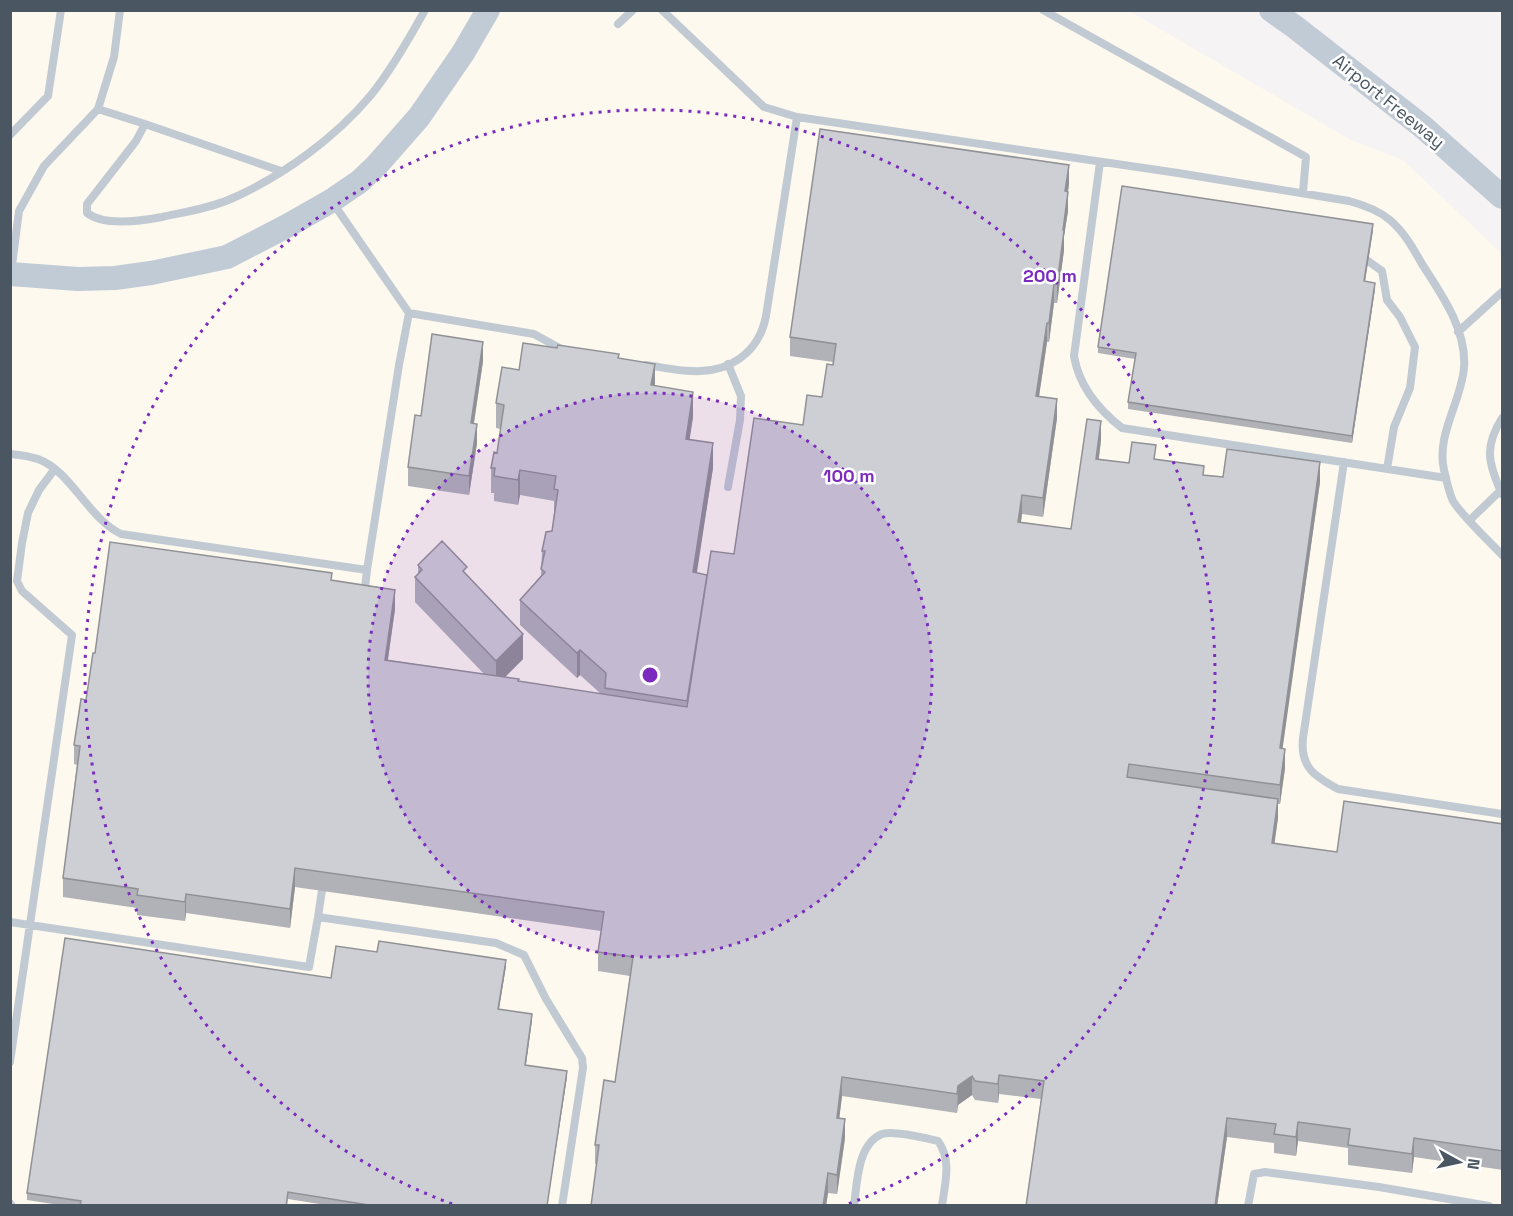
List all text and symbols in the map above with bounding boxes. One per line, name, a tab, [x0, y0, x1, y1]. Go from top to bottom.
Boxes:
street label: Airport Freeway	[1328, 49, 1450, 153]
text: 200 m	[1023, 264, 1077, 287]
text: 100 m	[823, 464, 875, 487]
centre of rings	[640, 665, 660, 685]
north arrow	[1429, 1132, 1489, 1192]
text: N	[1462, 1157, 1485, 1171]

